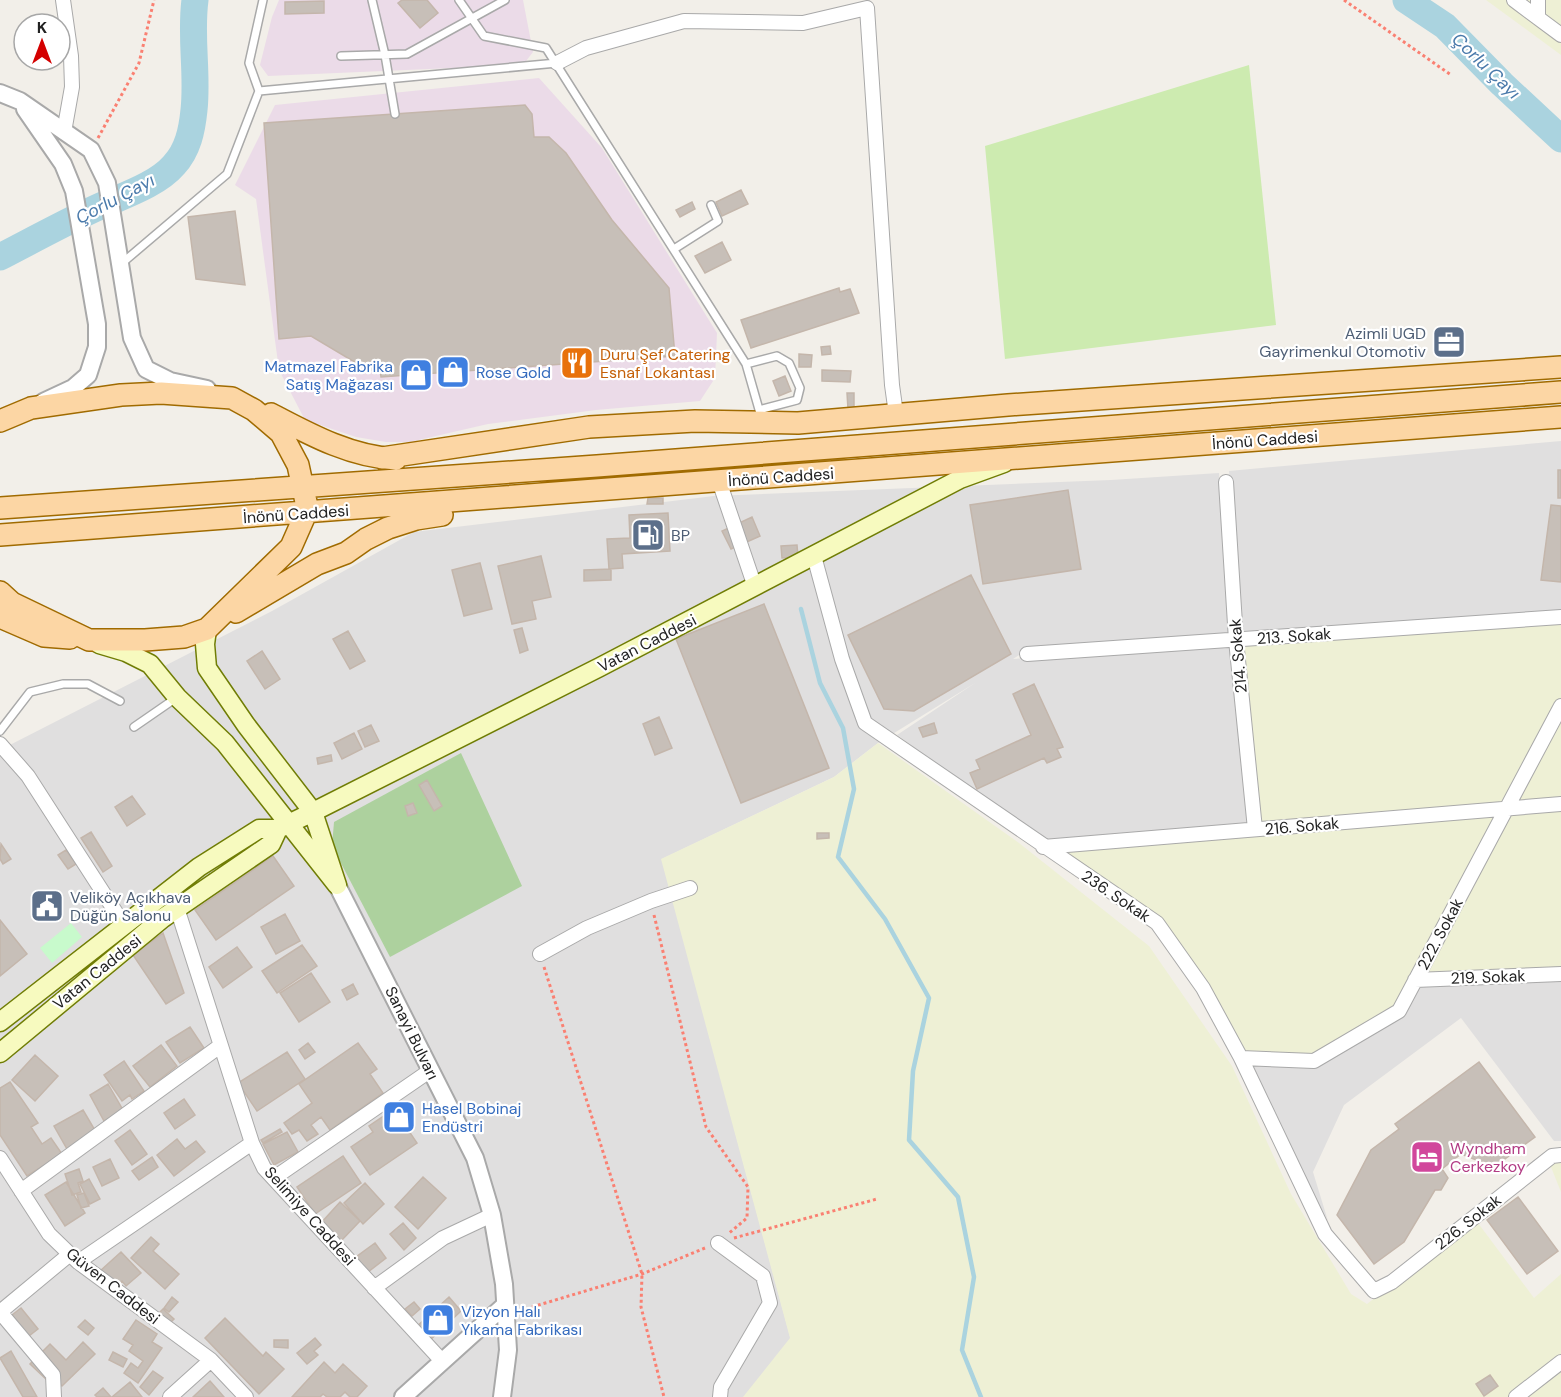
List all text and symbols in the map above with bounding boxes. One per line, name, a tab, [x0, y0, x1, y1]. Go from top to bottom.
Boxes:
north arrow	[12, 12, 72, 72]
text: K	[37, 17, 48, 38]
water label: Çorlu Çayı	[1447, 27, 1525, 105]
water label: Çorlu Çayı	[71, 168, 159, 230]
place label: Azimli UGD Gayrimenkul Otomotiv	[1259, 323, 1427, 362]
office icon: Azimli UGD Gayrimenkul Otomotiv	[1431, 324, 1467, 360]
place label: Duru Şef Catering Esnaf Lokantası	[600, 344, 731, 383]
restaurant icon: Duru Şef Catering Esnaf Lokantası	[559, 345, 595, 381]
shop icon: Rose Gold	[435, 354, 471, 390]
place label: Matmazel Fabrika Satış Mağazası	[264, 356, 393, 395]
shop icon: Matmazel Fabrika Satış Mağazası	[398, 357, 434, 393]
place label: Rose Gold	[476, 362, 551, 383]
street label: İnönü Caddesi	[1211, 426, 1319, 454]
street label: İnönü Caddesi	[727, 463, 835, 491]
street label: İnönü Caddesi	[242, 500, 350, 528]
fuel station icon: BP	[630, 517, 666, 553]
place label: BP	[671, 525, 690, 546]
street label: Vatan Caddesi	[594, 609, 700, 677]
street label: 214. Sokak	[1224, 618, 1252, 694]
street label: 213. Sokak	[1256, 623, 1332, 649]
street label: 216. Sokak	[1264, 812, 1340, 840]
street label: 236. Sokak	[1077, 865, 1155, 927]
place label: Veliköy Açıkhava Düğün Salonu	[70, 887, 191, 926]
public building icon: Veliköy Açıkhava Düğün Salonu	[29, 888, 65, 924]
street label: 222. Sokak	[1412, 894, 1468, 974]
street label: Vatan Caddesi	[48, 930, 146, 1014]
street label: 219. Sokak	[1450, 965, 1526, 989]
street label: Sanayi Bulvarı	[380, 983, 444, 1083]
place label: Hasel Bobinaj Endüstri	[422, 1098, 521, 1137]
shop icon: Hasel Bobinaj Endüstri	[381, 1099, 417, 1135]
place label: Wyndham Cerkezkoy	[1450, 1138, 1526, 1177]
hotel icon: Wyndham Cerkezkoy	[1409, 1139, 1445, 1175]
street label: Selimiye Caddesi	[260, 1162, 360, 1270]
street label: 226. Sokak	[1430, 1189, 1506, 1255]
street label: Güven Caddesi	[62, 1243, 164, 1329]
place label: Vizyon Halı Yıkama Fabrikası	[461, 1301, 582, 1340]
shop icon: Vizyon Halı Yıkama Fabrikası	[420, 1302, 456, 1338]

